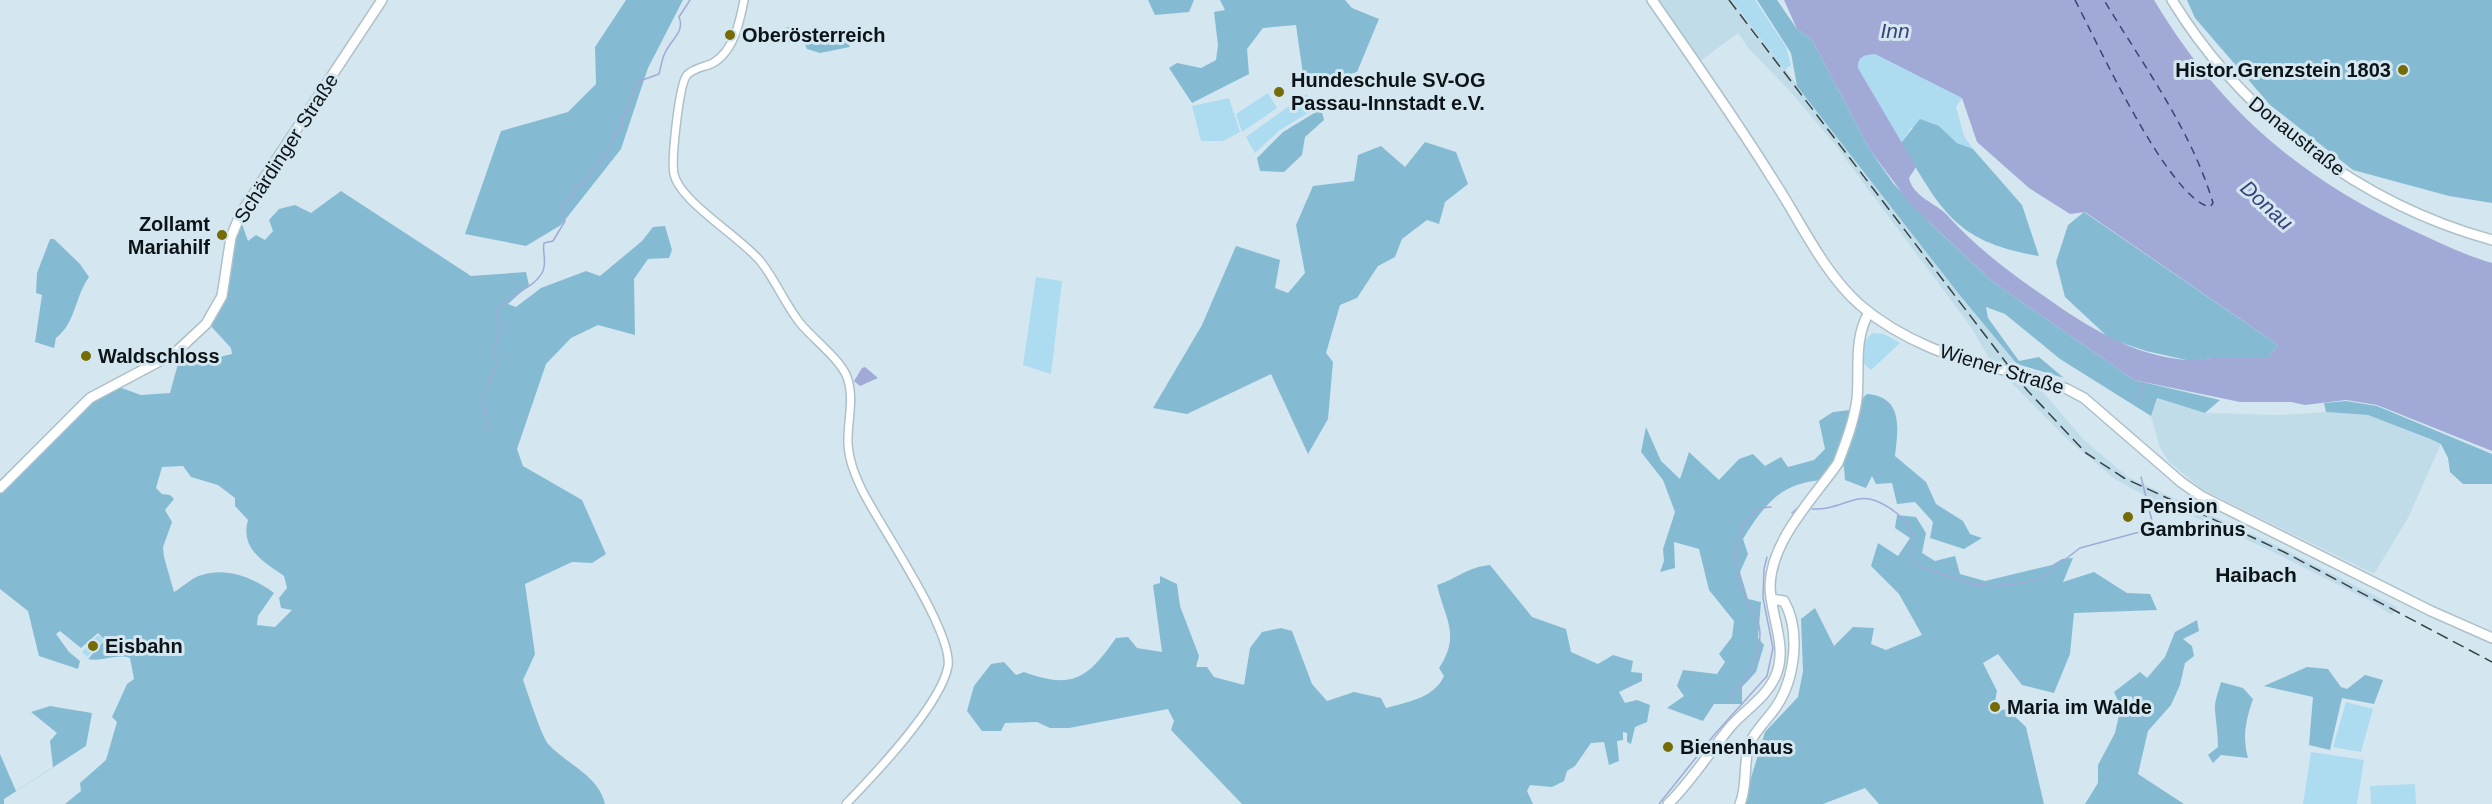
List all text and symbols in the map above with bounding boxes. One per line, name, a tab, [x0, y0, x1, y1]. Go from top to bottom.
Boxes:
water label: Inn	[1880, 19, 1910, 42]
place label: Oberösterreich	[742, 24, 885, 46]
marker: Oberösterreich	[723, 28, 737, 42]
place label: Histor.Grenzstein 1803	[2175, 59, 2391, 81]
marker: Histor.Grenzstein 1803	[2396, 63, 2410, 77]
street label: Schärdinger Straße	[230, 69, 342, 227]
place label: Hundeschule SV-OG Passau-Innstadt e.V.	[1291, 69, 1485, 114]
marker: Hundeschule SV-OG Passau-Innstadt e.V.	[1272, 85, 1286, 99]
street label: Donaustraße	[2245, 92, 2349, 180]
water label: Donau	[2236, 176, 2298, 234]
place label: Zollamt Mariahilf	[128, 213, 210, 258]
marker: Zollamt Mariahilf	[215, 228, 229, 242]
street label: Wiener Straße	[1937, 340, 2067, 398]
place label: Waldschloss	[98, 345, 220, 367]
marker: Waldschloss	[79, 349, 93, 363]
place label: Pension Gambrinus	[2140, 495, 2246, 540]
marker: Pension Gambrinus	[2121, 510, 2135, 524]
district label: Haibach	[2215, 563, 2297, 586]
place label: Eisbahn	[105, 635, 183, 657]
marker: Eisbahn	[86, 639, 100, 653]
place label: Maria im Walde	[2007, 696, 2152, 718]
marker: Maria im Walde	[1988, 700, 2002, 714]
place label: Bienenhaus	[1680, 736, 1793, 758]
marker: Bienenhaus	[1661, 740, 1675, 754]

